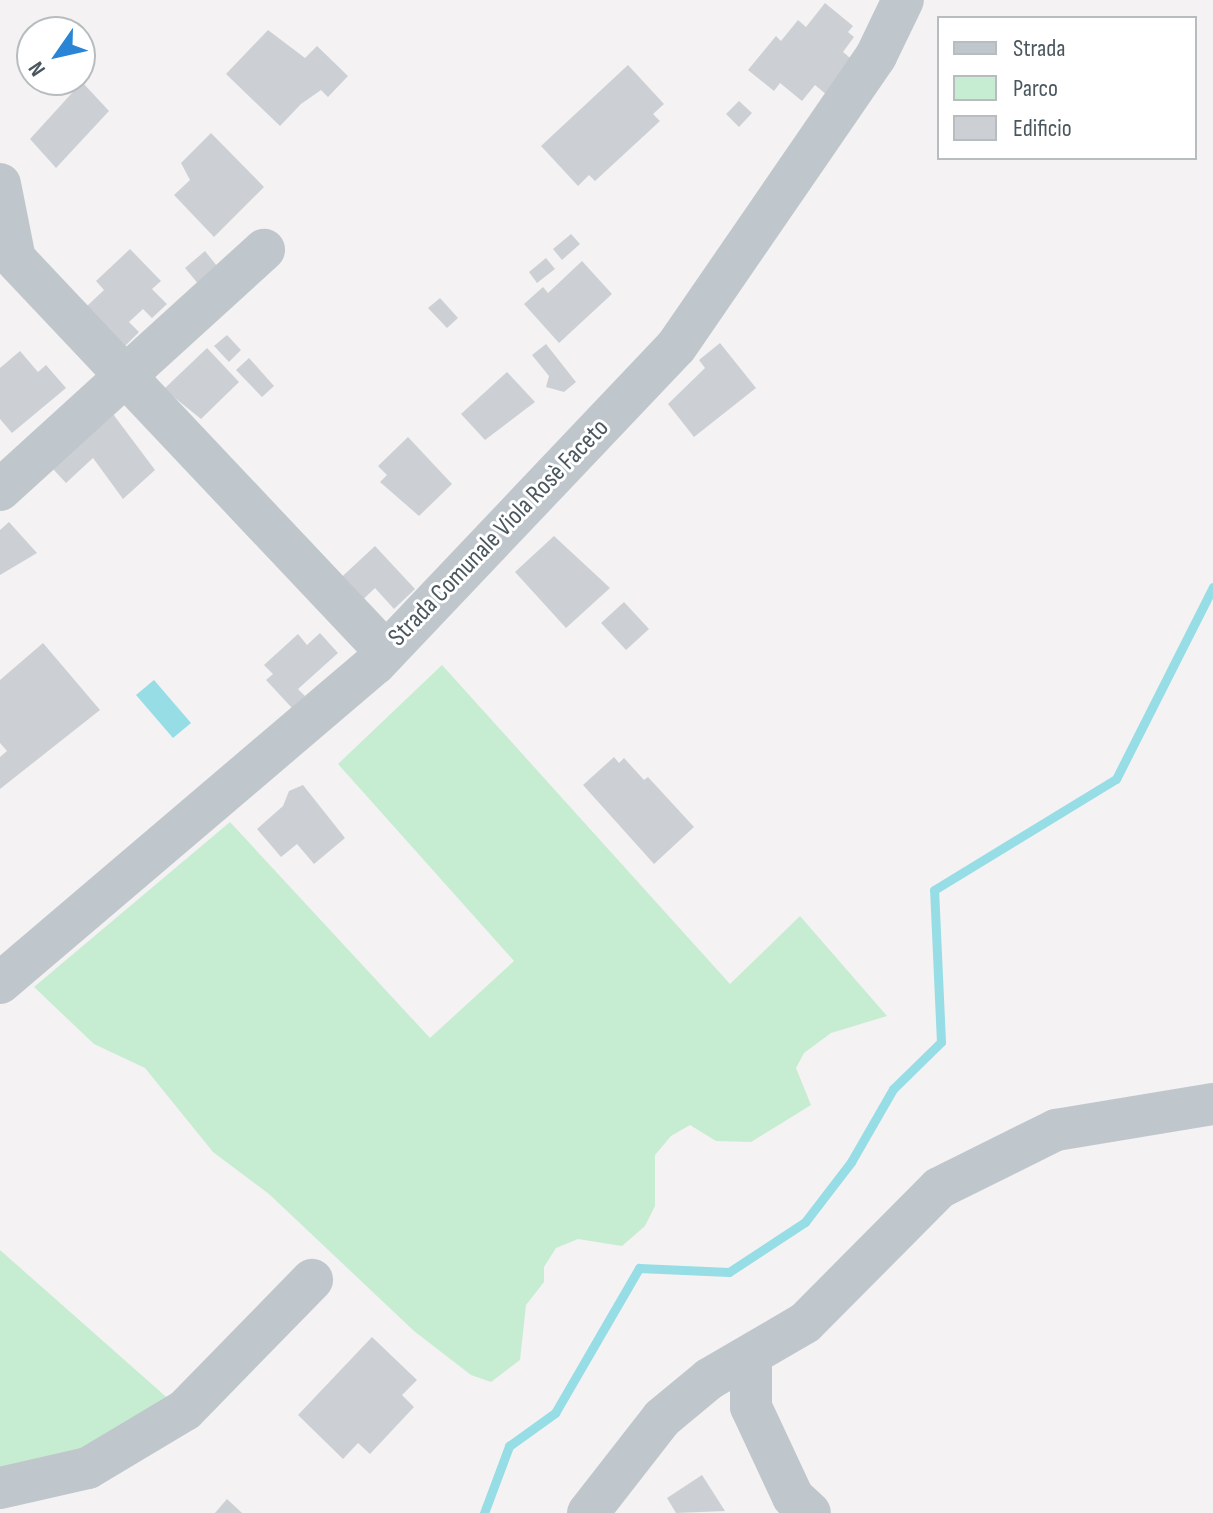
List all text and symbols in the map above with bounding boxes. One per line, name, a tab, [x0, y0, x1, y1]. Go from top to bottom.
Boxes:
north arrow	[16, 16, 96, 96]
legend	[937, 16, 1197, 160]
text: Strada	[1013, 34, 1066, 63]
text: N	[23, 56, 52, 81]
text: Parco	[1013, 74, 1058, 103]
text: Edificio	[1013, 114, 1072, 143]
street label: Strada Comunale Viola Rosè Faceto	[382, 413, 616, 653]

